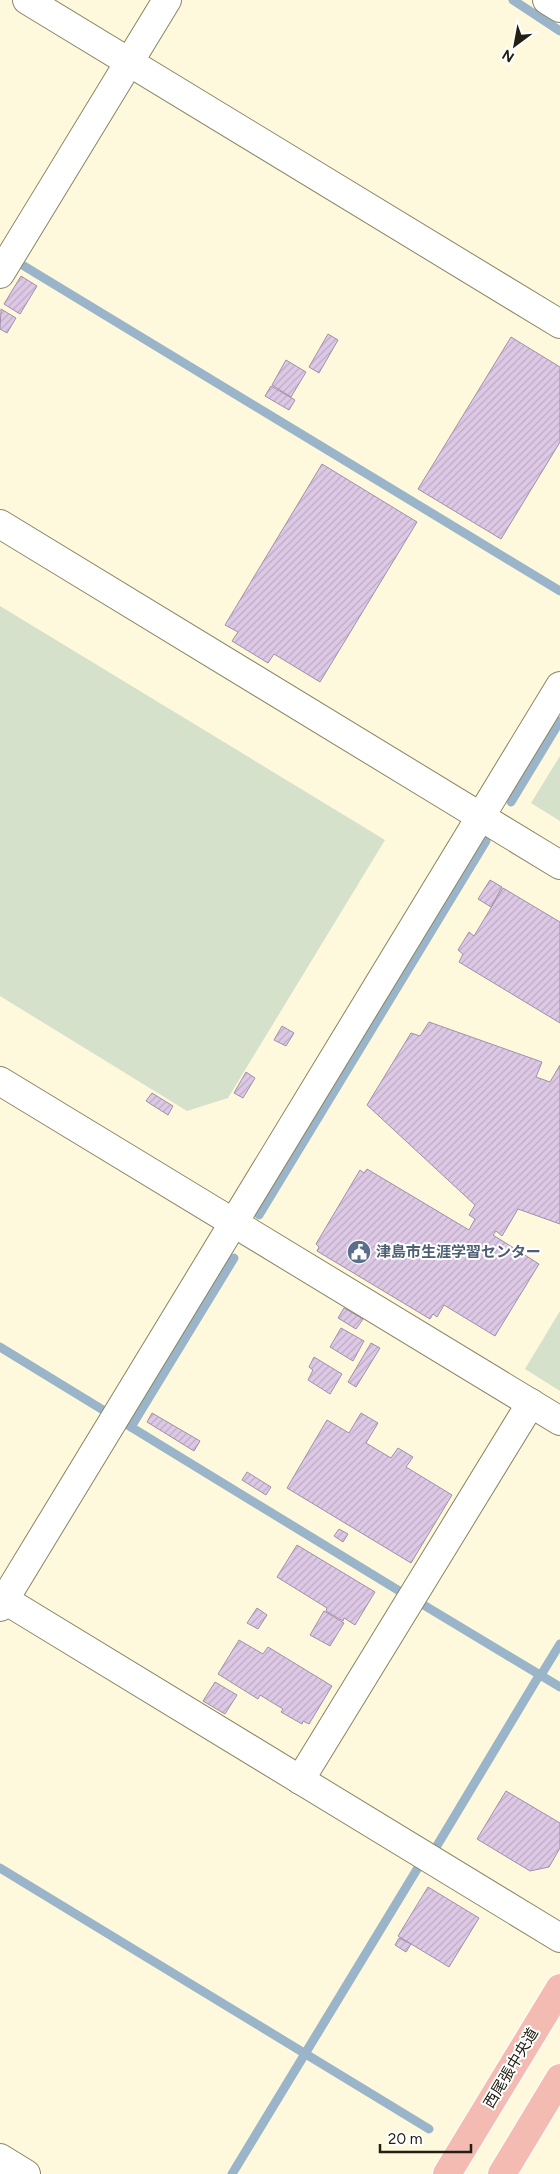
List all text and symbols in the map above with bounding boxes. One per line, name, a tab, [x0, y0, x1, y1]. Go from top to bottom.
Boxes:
north arrow	[490, 20, 540, 70]
text: N	[499, 46, 517, 66]
public building icon: 津島市生涯学習センター	[346, 1239, 372, 1265]
place label: 津島市生涯学習センター	[376, 1243, 541, 1261]
street label: 西尾張中央道	[480, 2025, 542, 2111]
scale bar	[380, 2122, 471, 2154]
text: 20 m	[388, 2130, 422, 2148]

